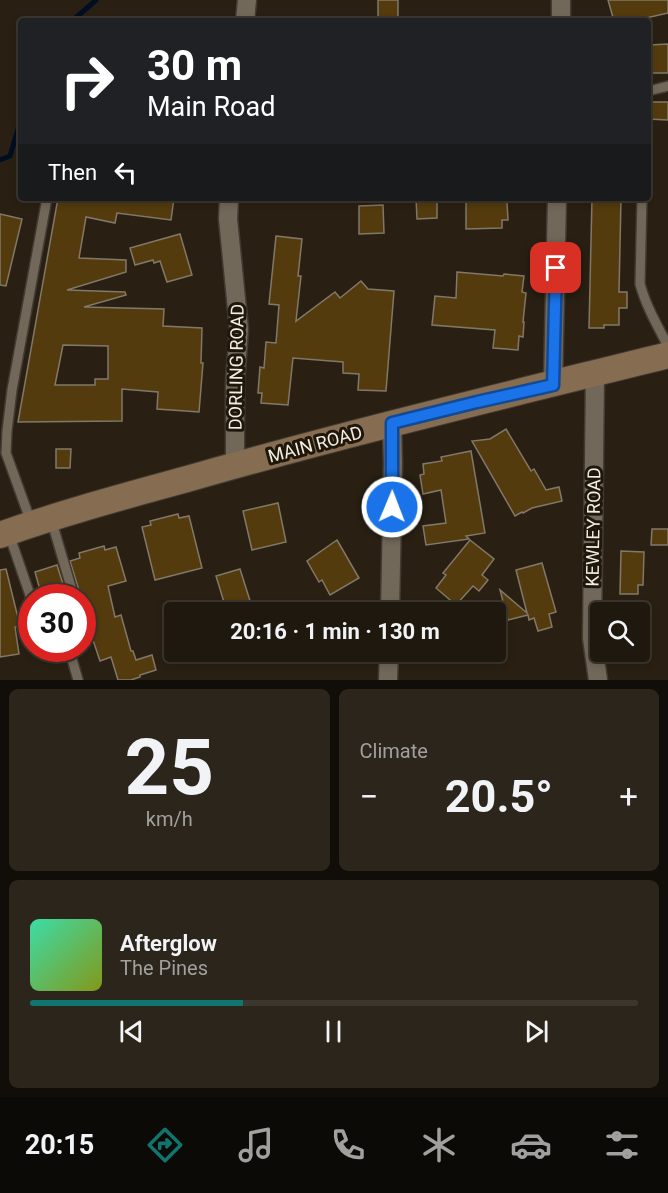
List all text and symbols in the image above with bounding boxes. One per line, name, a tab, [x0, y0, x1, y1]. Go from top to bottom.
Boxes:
text: 30 m	[147, 41, 242, 90]
icon: right	[48, 42, 126, 120]
text: Main Road	[147, 91, 275, 123]
icon: left	[109, 156, 142, 189]
text: Then	[48, 160, 97, 185]
pin	[530, 242, 581, 293]
icon: arrive	[539, 251, 572, 284]
street label: DORLING ROAD	[224, 304, 248, 430]
street label: MAIN ROAD	[266, 421, 364, 467]
street label: KEWLEY ROAD	[581, 467, 605, 587]
position arrow	[360, 475, 424, 539]
speed limit sign: 30	[18, 584, 96, 662]
map controls	[590, 602, 650, 662]
button: search	[590, 602, 650, 662]
text: 20:16 · 1 min · 130 m	[230, 619, 440, 644]
text: 25	[124, 722, 214, 813]
text: Climate	[360, 739, 428, 763]
text: 20.5°	[445, 770, 553, 823]
text: −	[360, 777, 378, 816]
text: +	[619, 777, 638, 816]
text: km/h	[146, 807, 193, 831]
text: Afterglow	[120, 931, 217, 956]
text: The Pines	[120, 956, 208, 980]
icon: previous	[115, 1015, 148, 1048]
icon: pause	[317, 1015, 350, 1048]
icon: next	[520, 1015, 553, 1048]
icon: directions	[144, 1124, 186, 1166]
icon: music	[235, 1124, 277, 1166]
icon: phone	[327, 1124, 369, 1166]
icon: climate	[418, 1124, 460, 1166]
icon: car	[510, 1124, 552, 1166]
icon: filters	[601, 1124, 643, 1166]
text: 20:15	[25, 1129, 94, 1161]

